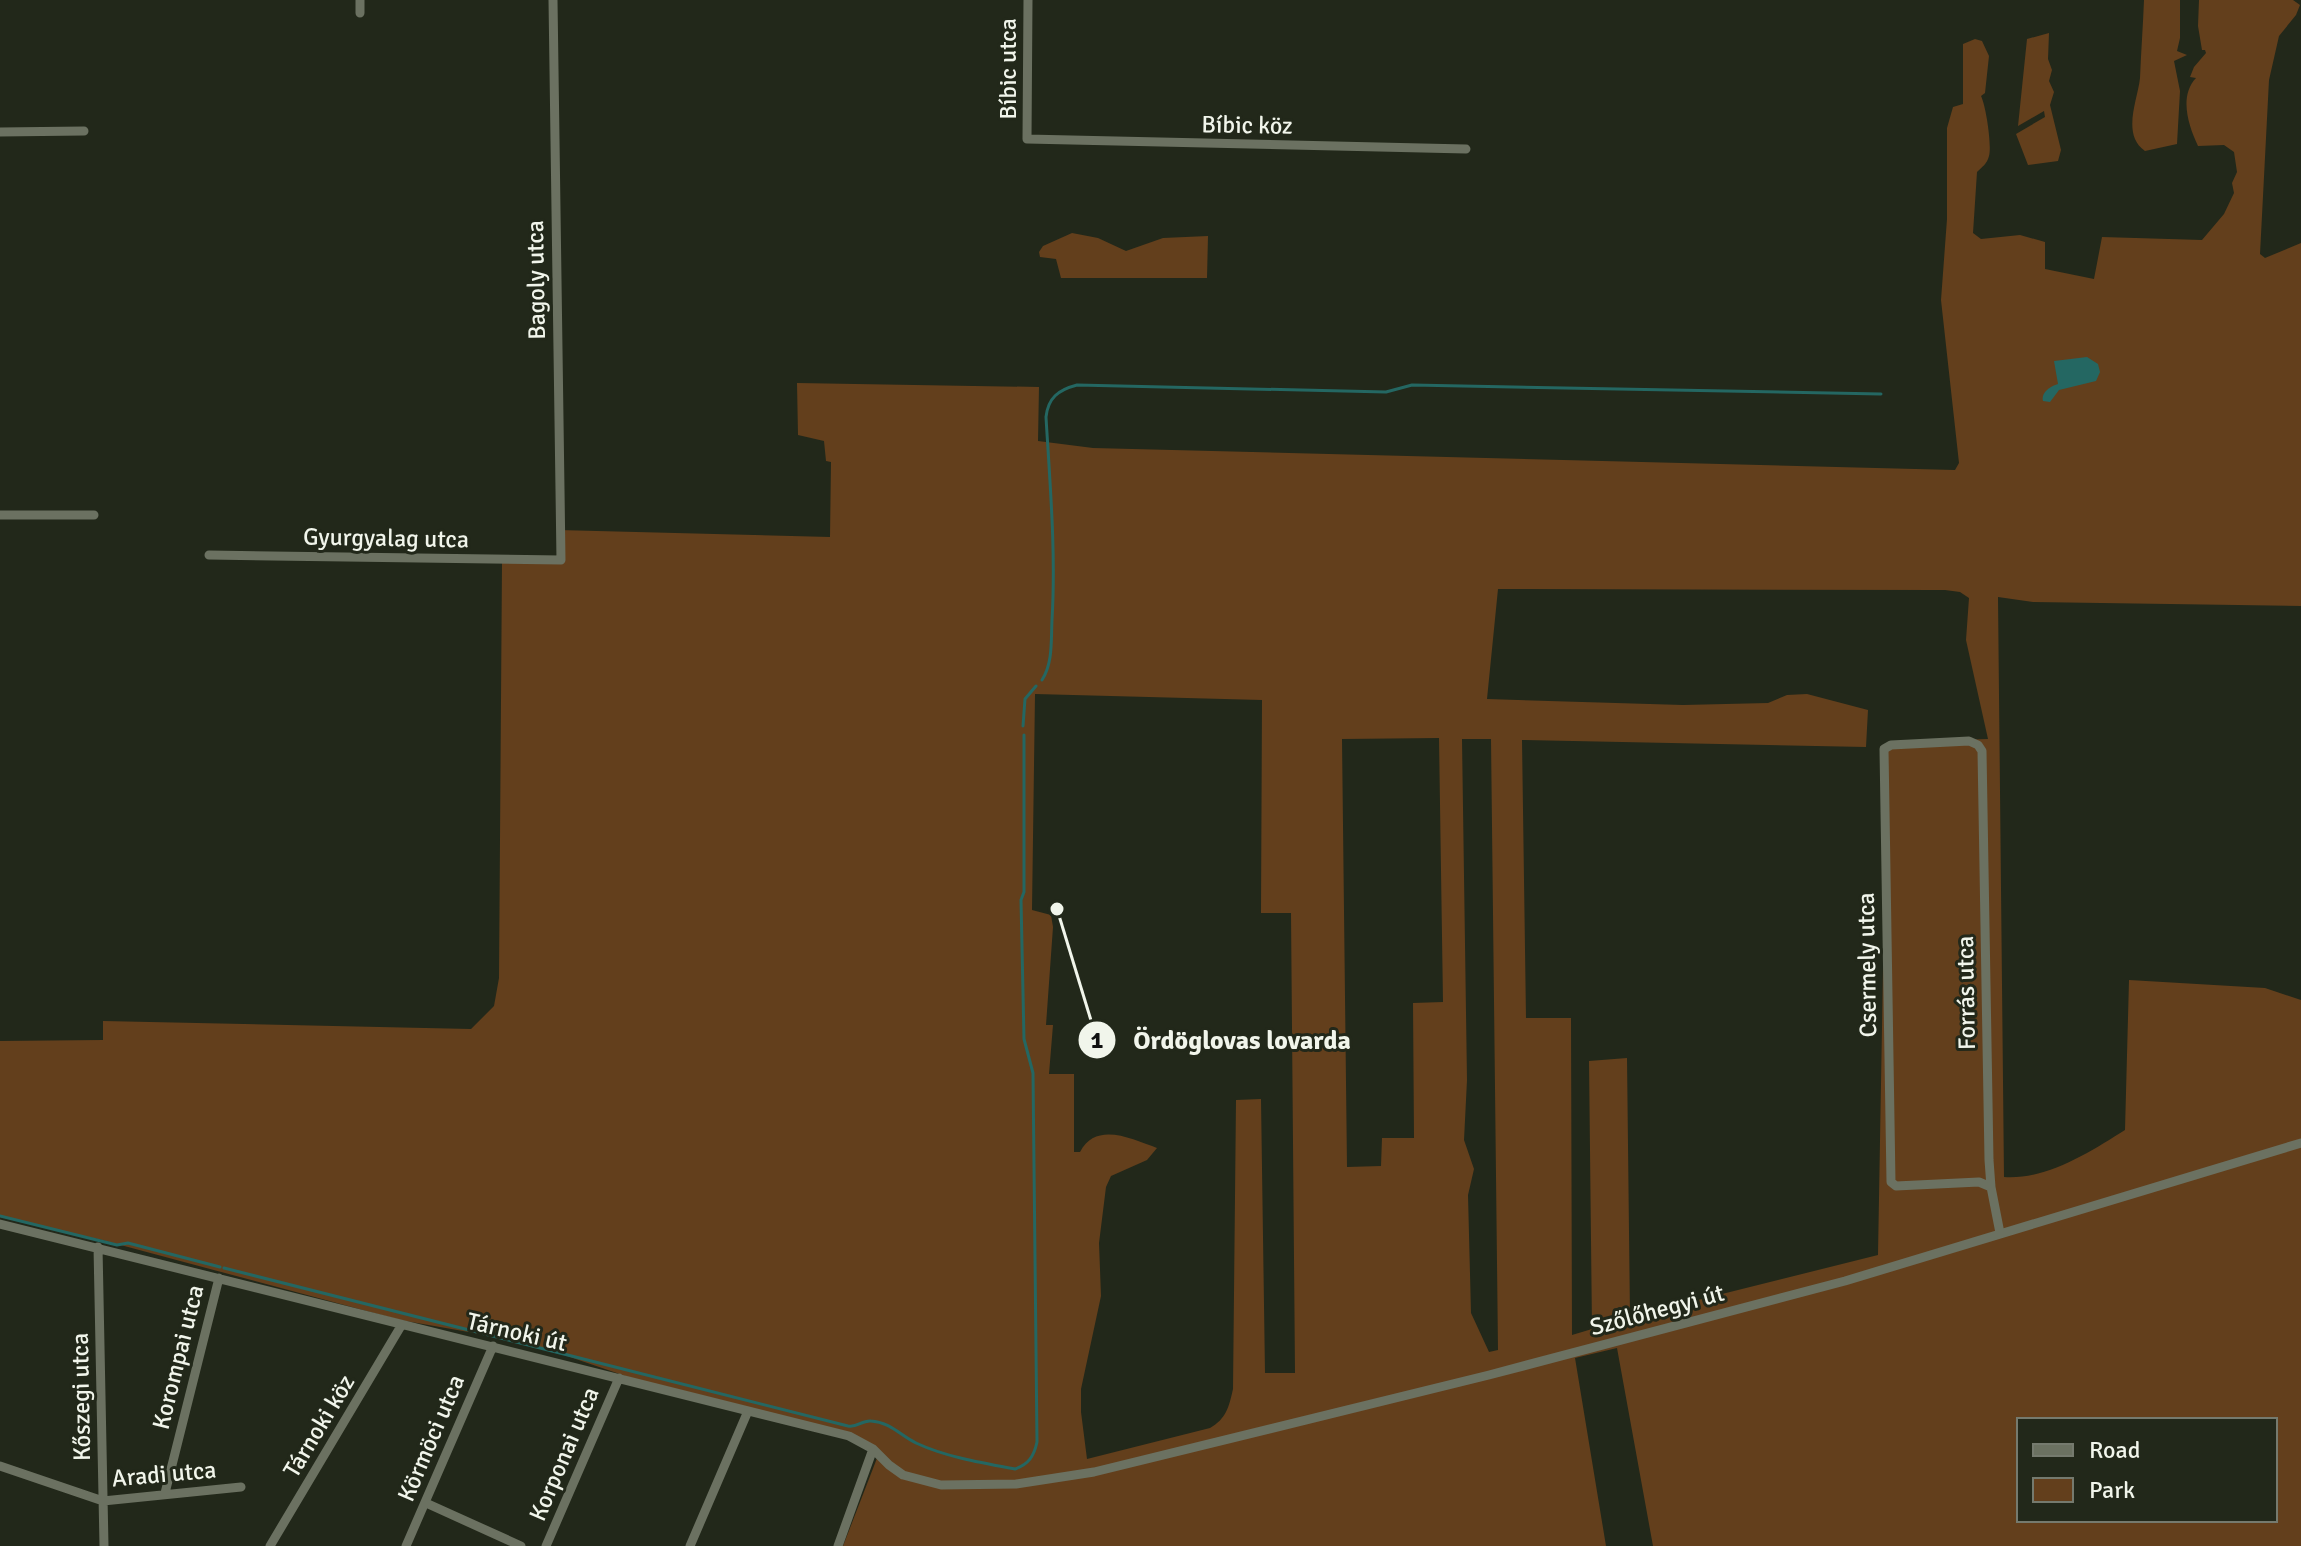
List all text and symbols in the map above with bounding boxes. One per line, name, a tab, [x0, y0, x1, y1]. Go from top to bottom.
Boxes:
street label: Bíbic utca	[993, 18, 1023, 120]
street label: Bíbic köz	[1201, 109, 1293, 141]
street label: Bagoly utca	[520, 220, 552, 340]
street label: Gyurgyalag utca	[303, 522, 469, 554]
street label: Csermely utca	[1851, 892, 1883, 1038]
street label: Forrás utca	[1950, 935, 1982, 1051]
callout: Ördöglovas lovarda	[1077, 1015, 1366, 1065]
text: 1	[1091, 1025, 1104, 1055]
text: Ördöglovas lovarda	[1133, 1025, 1351, 1057]
street label: Szőlőhegyi út	[1587, 1278, 1727, 1342]
street label: Korompai utca	[146, 1282, 210, 1432]
street label: Tárnoki út	[464, 1306, 570, 1358]
street label: Kőszegi utca	[65, 1333, 97, 1461]
street label: Tárnoki köz	[277, 1369, 361, 1483]
street label: Körmöci utca	[391, 1370, 471, 1506]
street label: Korponai utca	[522, 1383, 606, 1525]
legend	[2017, 1418, 2277, 1522]
text: Road	[2089, 1435, 2140, 1465]
street label: Aradi utca	[111, 1454, 217, 1494]
text: Park	[2089, 1475, 2135, 1505]

